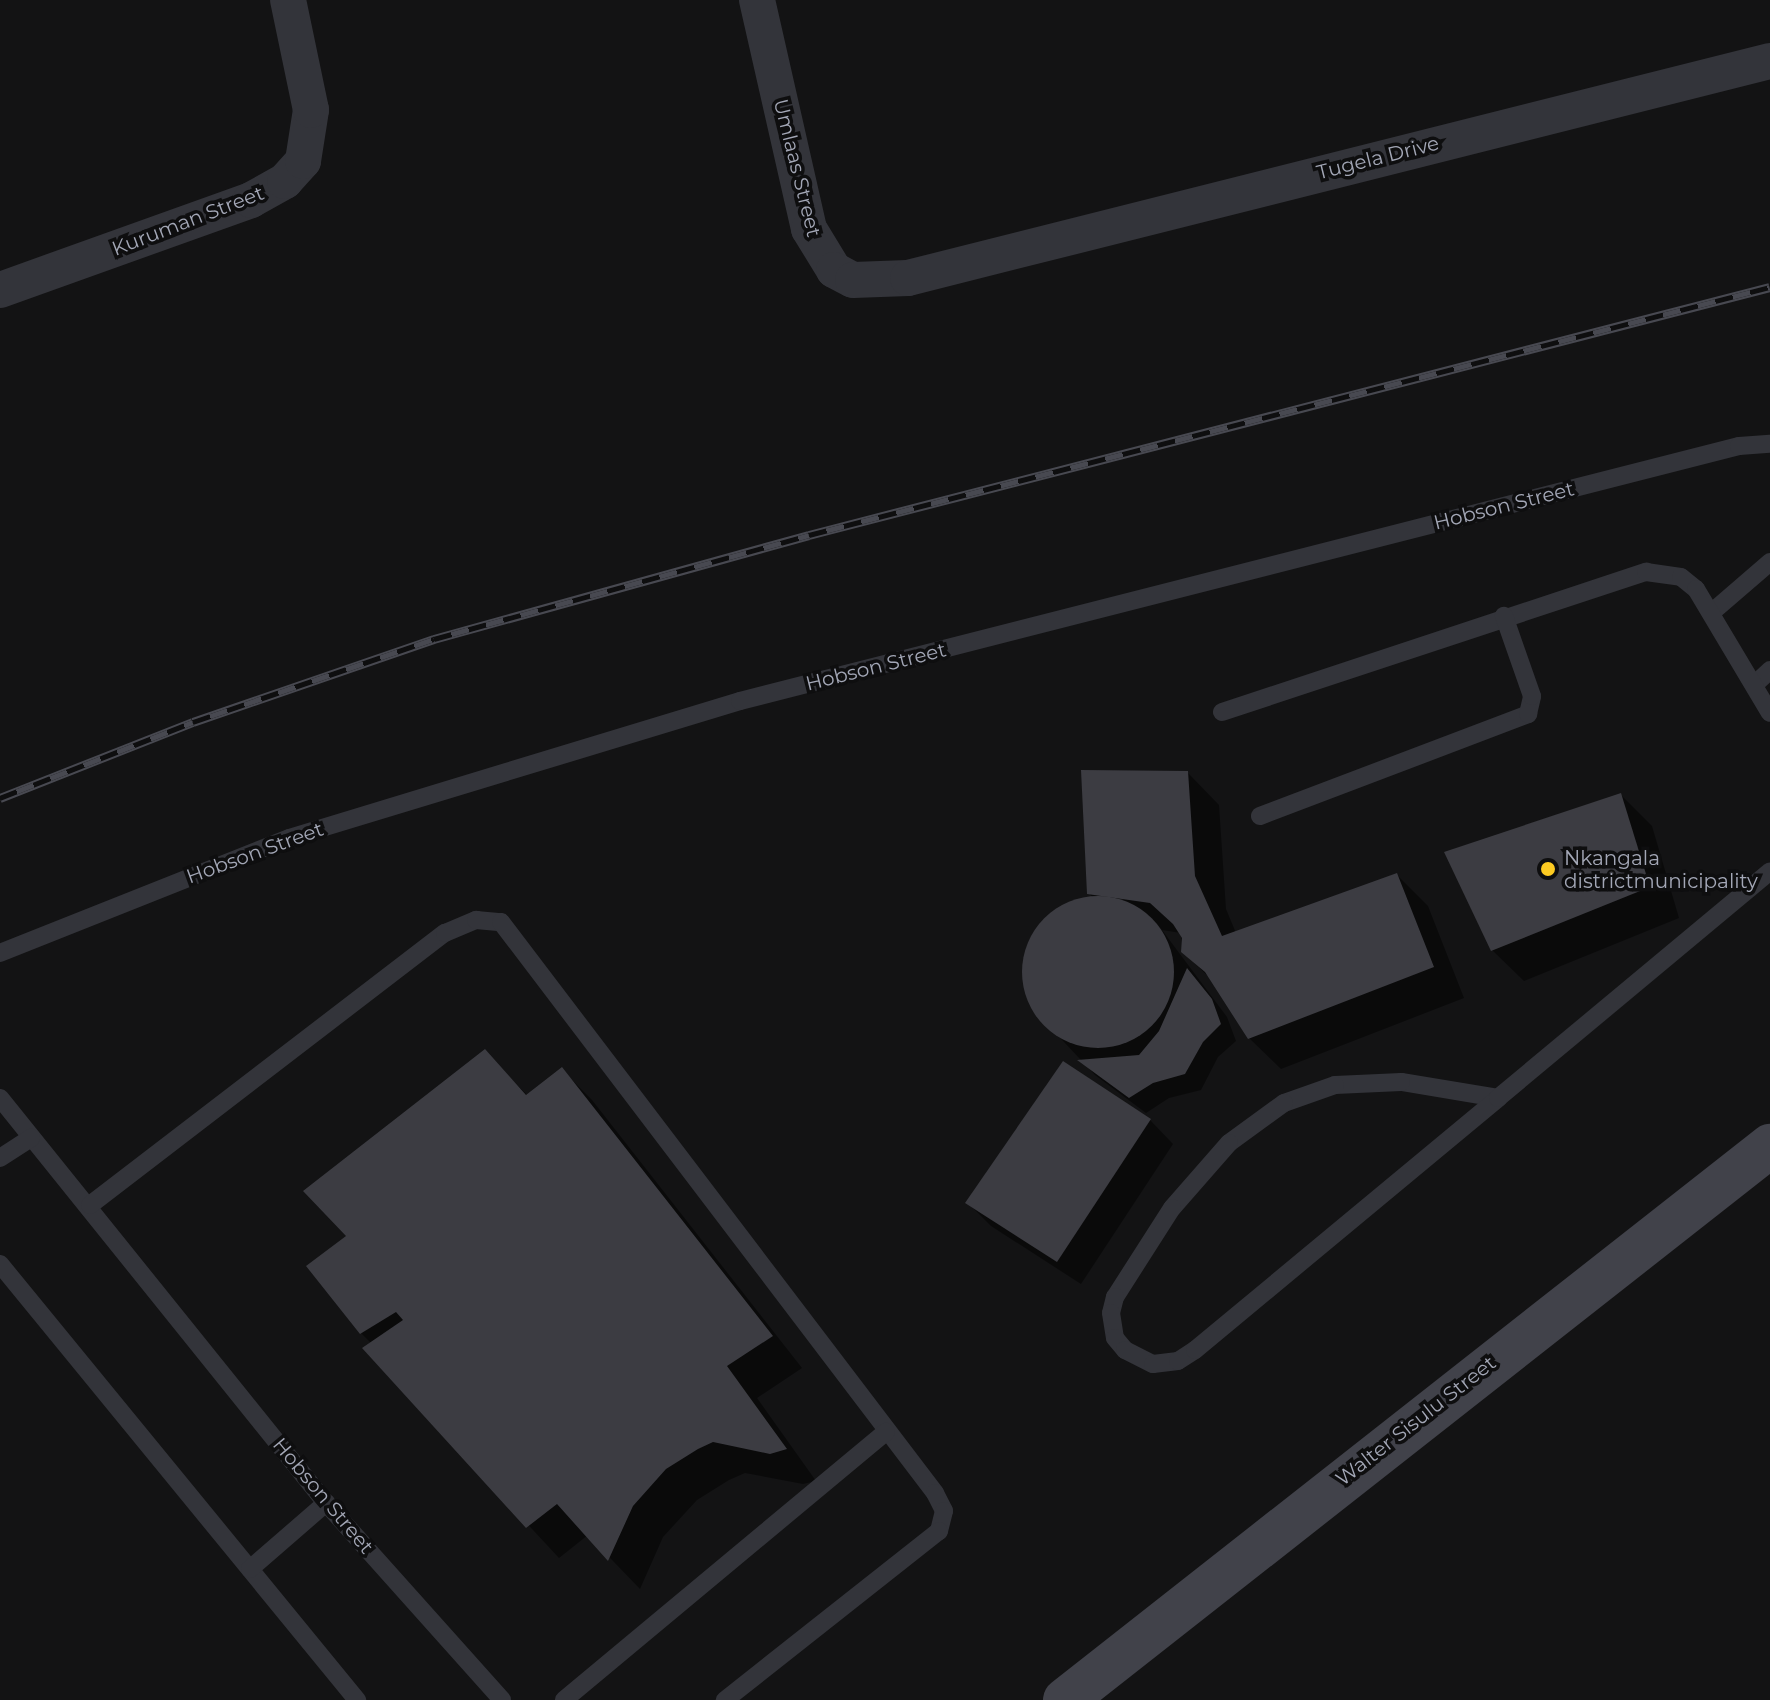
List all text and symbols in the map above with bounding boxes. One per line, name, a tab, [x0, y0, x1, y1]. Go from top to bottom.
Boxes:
street label: Umlaas Street	[768, 96, 826, 240]
street label: Tugela Drive	[1314, 131, 1442, 185]
street label: Kuruman Street	[109, 181, 267, 261]
street label: Hobson Street	[1431, 477, 1577, 535]
street label: Hobson Street	[803, 638, 949, 696]
street label: Hobson Street	[183, 817, 327, 889]
place label: Nkangala districtmunicipality	[1564, 846, 1758, 893]
marker: Nkangala districtmunicipality	[1539, 860, 1557, 878]
street label: Walter Sisulu Street	[1331, 1351, 1501, 1491]
street label: Hobson Street	[268, 1433, 378, 1559]

